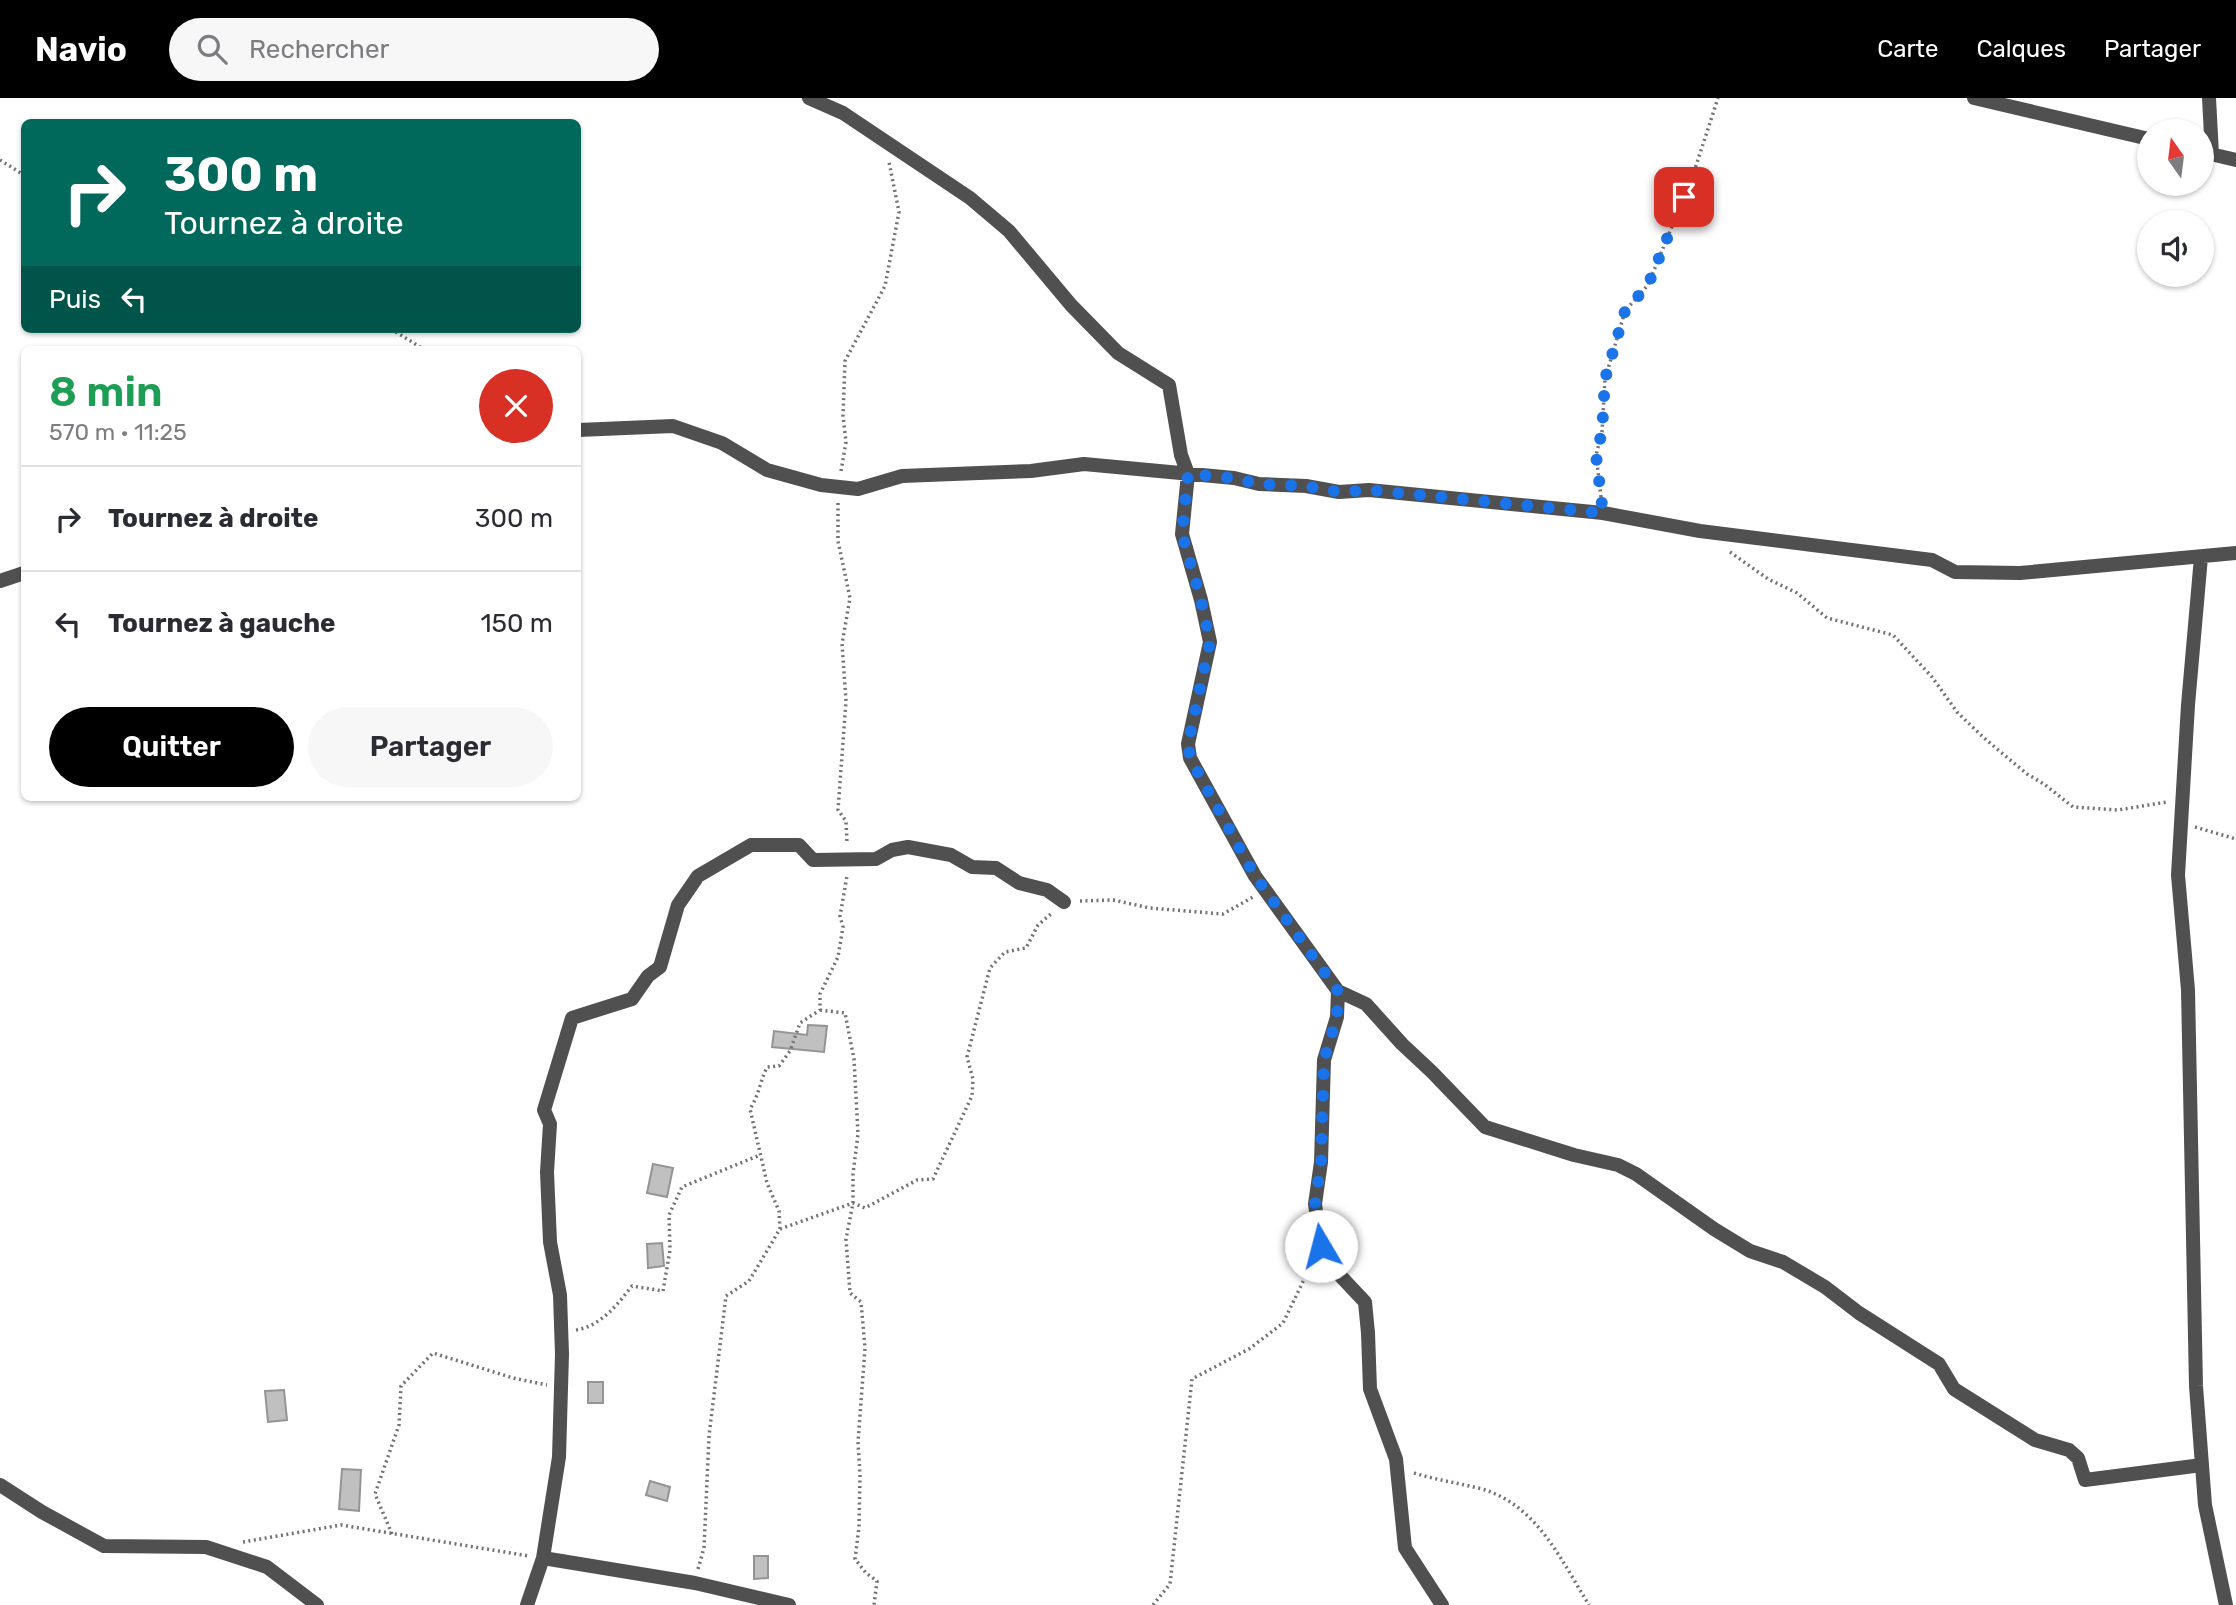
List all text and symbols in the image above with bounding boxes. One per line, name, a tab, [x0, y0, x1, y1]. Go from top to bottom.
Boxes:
search box	[169, 18, 659, 81]
text: Navio	[35, 30, 127, 69]
icon: search	[193, 30, 231, 68]
text: Rechercher	[249, 34, 389, 65]
text: Carte	[1877, 35, 1938, 63]
text: Calques	[1976, 35, 2066, 63]
text: Partager	[2104, 35, 2201, 63]
north arrow	[2137, 119, 2214, 196]
map controls	[2137, 119, 2214, 287]
text: 300 m	[164, 145, 318, 203]
icon: right	[49, 147, 140, 238]
pin	[1654, 167, 1714, 227]
icon: arrive	[1665, 178, 1703, 216]
text: Tournez à droite	[164, 204, 404, 242]
button: sound	[2137, 210, 2214, 287]
icon: left	[115, 280, 153, 318]
text: Puis	[49, 284, 101, 315]
text: 8 min	[49, 367, 163, 417]
button: close	[479, 369, 553, 443]
text: 570 m · 11:25	[49, 418, 187, 446]
icon: right	[49, 500, 87, 538]
text: Tournez à droite	[108, 503, 318, 534]
text: 300 m	[475, 503, 553, 534]
icon: left	[49, 605, 87, 643]
text: Tournez à gauche	[108, 608, 336, 639]
text: 150 m	[480, 608, 553, 639]
button: Quitter	[49, 707, 294, 787]
button: Partager	[308, 707, 553, 787]
position arrow	[1284, 1209, 1358, 1283]

